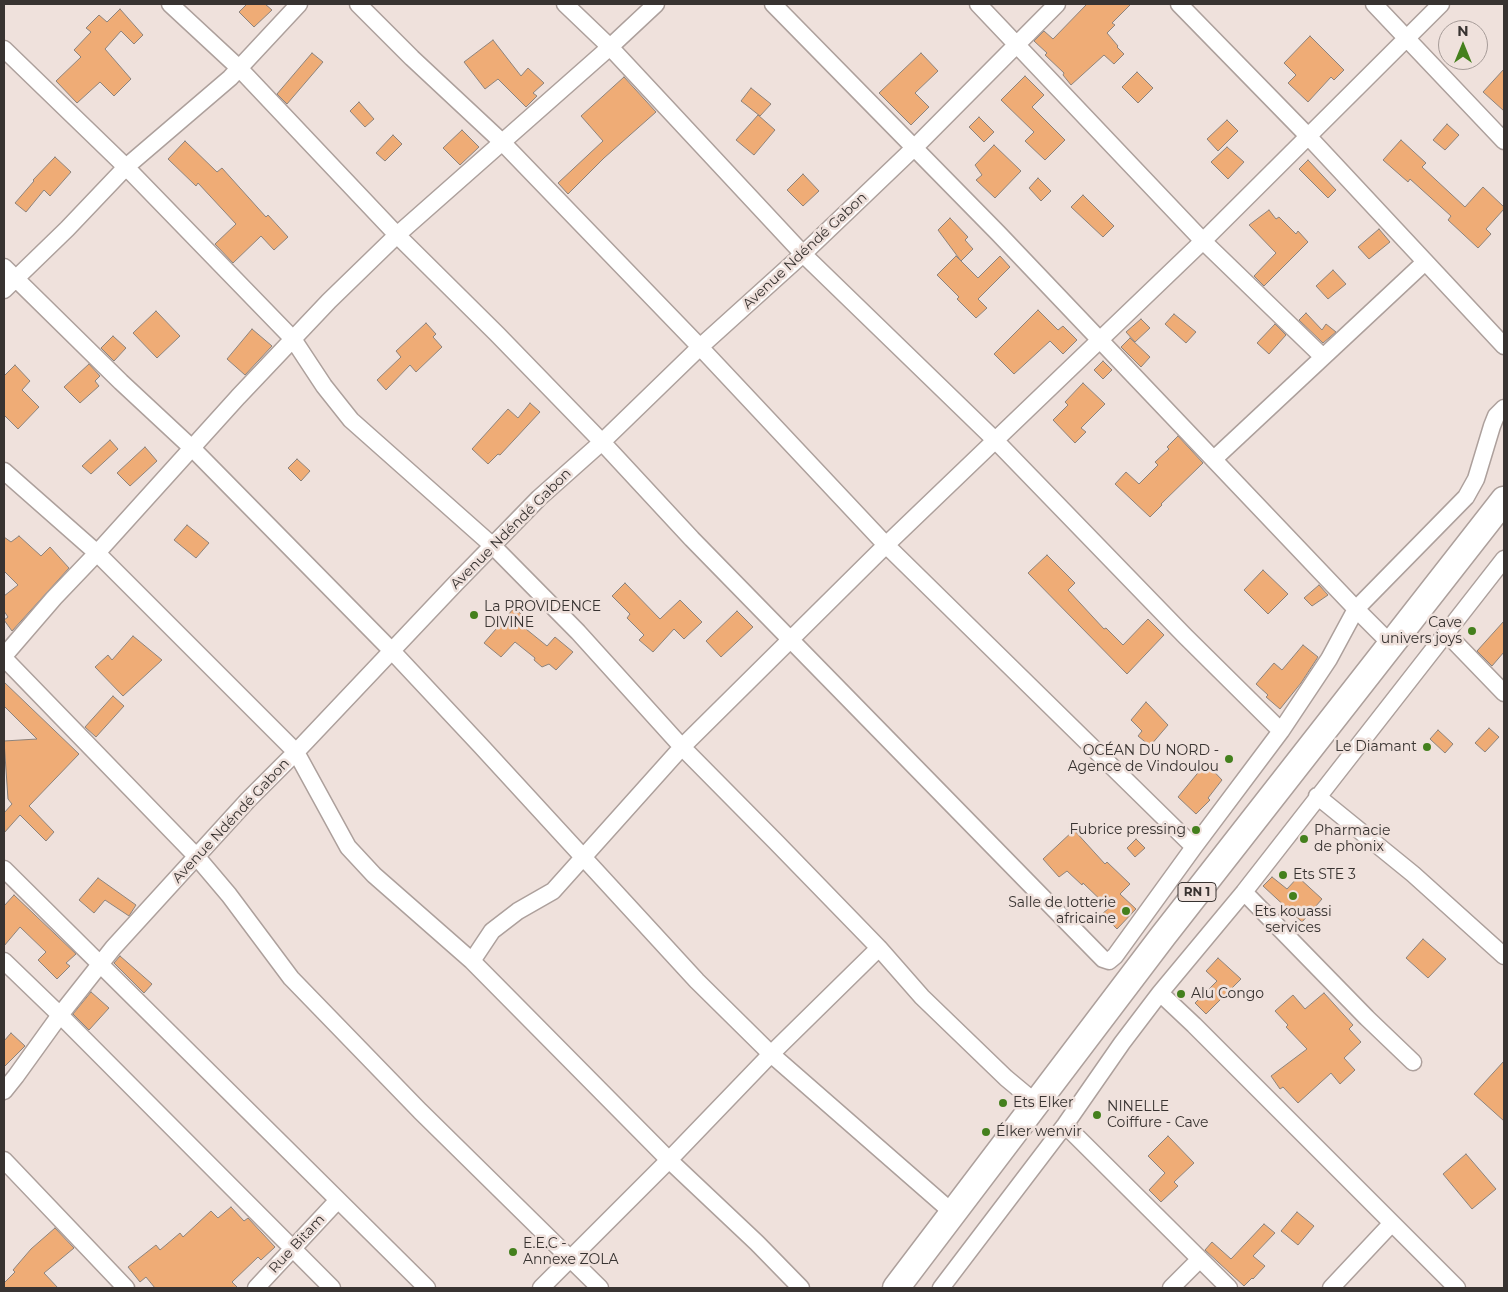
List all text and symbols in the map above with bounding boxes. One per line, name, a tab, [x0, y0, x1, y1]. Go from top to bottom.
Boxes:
north arrow	[1438, 20, 1488, 70]
text: N	[1457, 22, 1469, 40]
street label: Avenue Ndéndé Gabon	[739, 189, 871, 313]
street label: Avenue Ndéndé Gabon	[447, 465, 575, 593]
place label: La PROVIDENCE DIVINE	[484, 599, 601, 632]
marker: La PROVIDENCE DIVINE	[468, 609, 480, 621]
place label: Cave univers joys	[1381, 615, 1462, 648]
marker: Cave univers joys	[1466, 625, 1478, 637]
place label: Le Diamant	[1335, 739, 1417, 755]
marker: Le Diamant	[1421, 741, 1433, 753]
place label: OCÉAN DU NORD - Agence de Vindoulou	[1068, 743, 1219, 776]
marker: OCÉAN DU NORD - Agence de Vindoulou	[1223, 753, 1235, 765]
street label: Avenue Ndéndé Gabon	[169, 755, 293, 887]
place label: Fubrice pressing	[1069, 822, 1186, 838]
place label: Pharmacie de phonix	[1314, 823, 1390, 856]
marker: Fubrice pressing	[1190, 824, 1202, 836]
marker: Pharmacie de phonix	[1298, 833, 1310, 845]
place label: Ets STE 3	[1293, 867, 1356, 883]
marker: Ets STE 3	[1277, 869, 1289, 881]
road number: RN 1	[1178, 882, 1216, 902]
marker: Ets kouassi services	[1287, 890, 1299, 902]
place label: Salle de lotterie africaine	[1008, 895, 1116, 928]
place label: Ets kouassi services	[1254, 904, 1332, 936]
marker: Salle de lotterie africaine	[1120, 905, 1132, 917]
place label: Alu Congo	[1191, 986, 1264, 1002]
marker: Alu Congo	[1175, 988, 1187, 1000]
place label: Ets Elker	[1013, 1095, 1074, 1111]
marker: Ets Elker	[997, 1097, 1009, 1109]
place label: NINELLE Coiffure - Cave	[1107, 1099, 1208, 1132]
marker: NINELLE Coiffure - Cave	[1091, 1109, 1103, 1121]
place label: Élker wenvir	[996, 1124, 1082, 1140]
marker: Élker wenvir	[980, 1126, 992, 1138]
street label: Rue Bitam	[265, 1211, 329, 1277]
place label: E.E.C - Annexe ZOLA	[523, 1236, 619, 1268]
marker: E.E.C - Annexe ZOLA	[507, 1246, 519, 1258]

